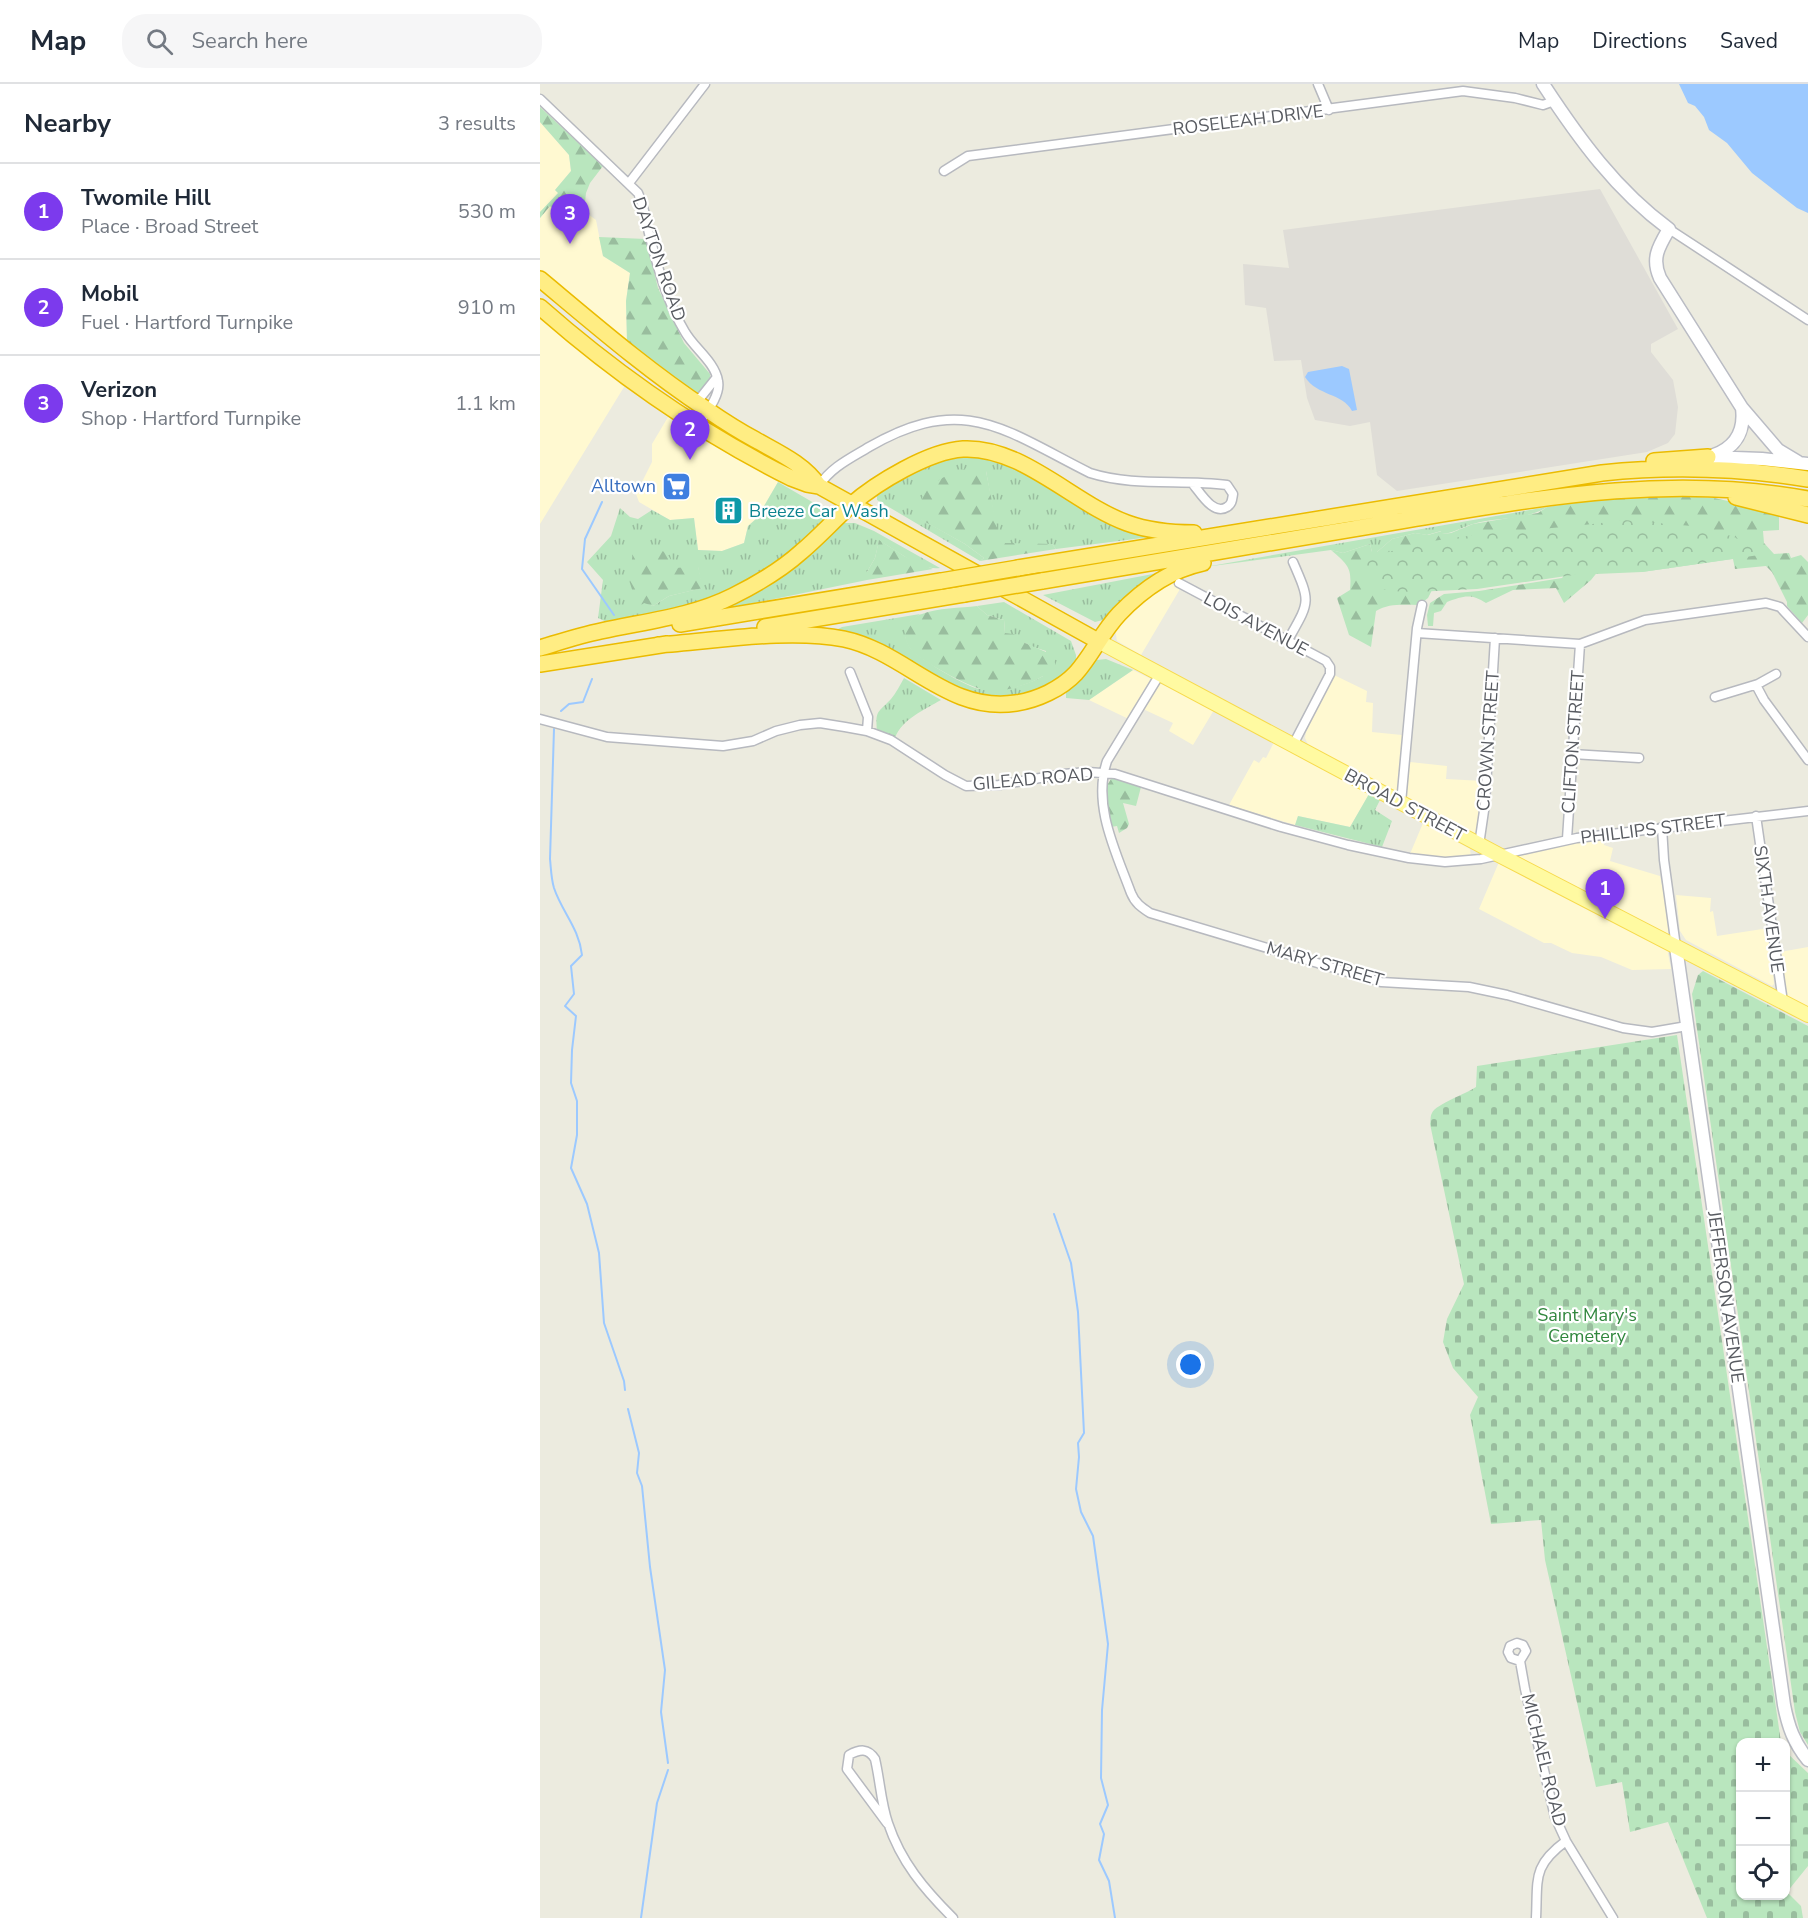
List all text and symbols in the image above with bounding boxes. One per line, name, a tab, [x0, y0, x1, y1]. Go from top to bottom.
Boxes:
search box	[122, 14, 542, 68]
text: Map	[30, 22, 86, 60]
icon: search	[143, 25, 176, 58]
text: Search here	[191, 26, 308, 56]
text: Map	[1518, 27, 1559, 55]
text: Directions	[1592, 27, 1687, 55]
text: Saved	[1720, 27, 1778, 55]
street label: ROSELEAH DRIVE	[1171, 99, 1325, 141]
text: Nearby	[24, 106, 111, 141]
text: 3 results	[438, 110, 516, 137]
text: Twomile Hill	[81, 183, 211, 213]
pin: 3	[550, 194, 590, 244]
street label: DAYTON ROAD	[627, 194, 691, 324]
text: 1	[38, 198, 50, 225]
text: 530 m	[458, 198, 516, 225]
text: Place · Broad Street	[81, 213, 258, 240]
text: Mobil	[81, 279, 139, 309]
text: 2	[38, 294, 50, 321]
text: 910 m	[458, 294, 516, 321]
text: Fuel · Hartford Turnpike	[81, 309, 293, 336]
text: Verizon	[81, 375, 157, 405]
text: 3	[38, 390, 50, 417]
text: 1.1 km	[455, 390, 516, 417]
text: Shop · Hartford Turnpike	[81, 405, 301, 432]
pin: 2	[670, 410, 710, 460]
supermarket icon: Alltown	[661, 470, 693, 502]
place label: Alltown	[591, 474, 656, 498]
building icon: Breeze Car Wash	[712, 495, 744, 527]
place label: Breeze Car Wash	[749, 499, 889, 523]
street label: LOIS AVENUE	[1200, 586, 1312, 662]
street label: CLIFTON STREET	[1556, 669, 1590, 814]
street label: CROWN STREET	[1471, 670, 1505, 812]
street label: GILEAD ROAD	[972, 762, 1094, 796]
street label: BROAD STREET	[1340, 763, 1470, 847]
street label: PHILLIPS STREET	[1579, 808, 1727, 850]
street label: SIXTH AVENUE	[1748, 844, 1790, 974]
pin: 1	[1586, 870, 1624, 919]
street label: MARY STREET	[1264, 936, 1387, 992]
street label: JEFFERSON AVENUE	[1702, 1209, 1750, 1385]
park label: Saint Mary's Cemetery	[1537, 1303, 1637, 1348]
your location	[1176, 1350, 1205, 1379]
street label: MICHAEL ROAD	[1516, 1691, 1572, 1829]
map controls	[1736, 1738, 1790, 1900]
button: +	[1736, 1738, 1790, 1792]
button: −	[1736, 1792, 1790, 1846]
button: locate	[1736, 1846, 1790, 1900]

